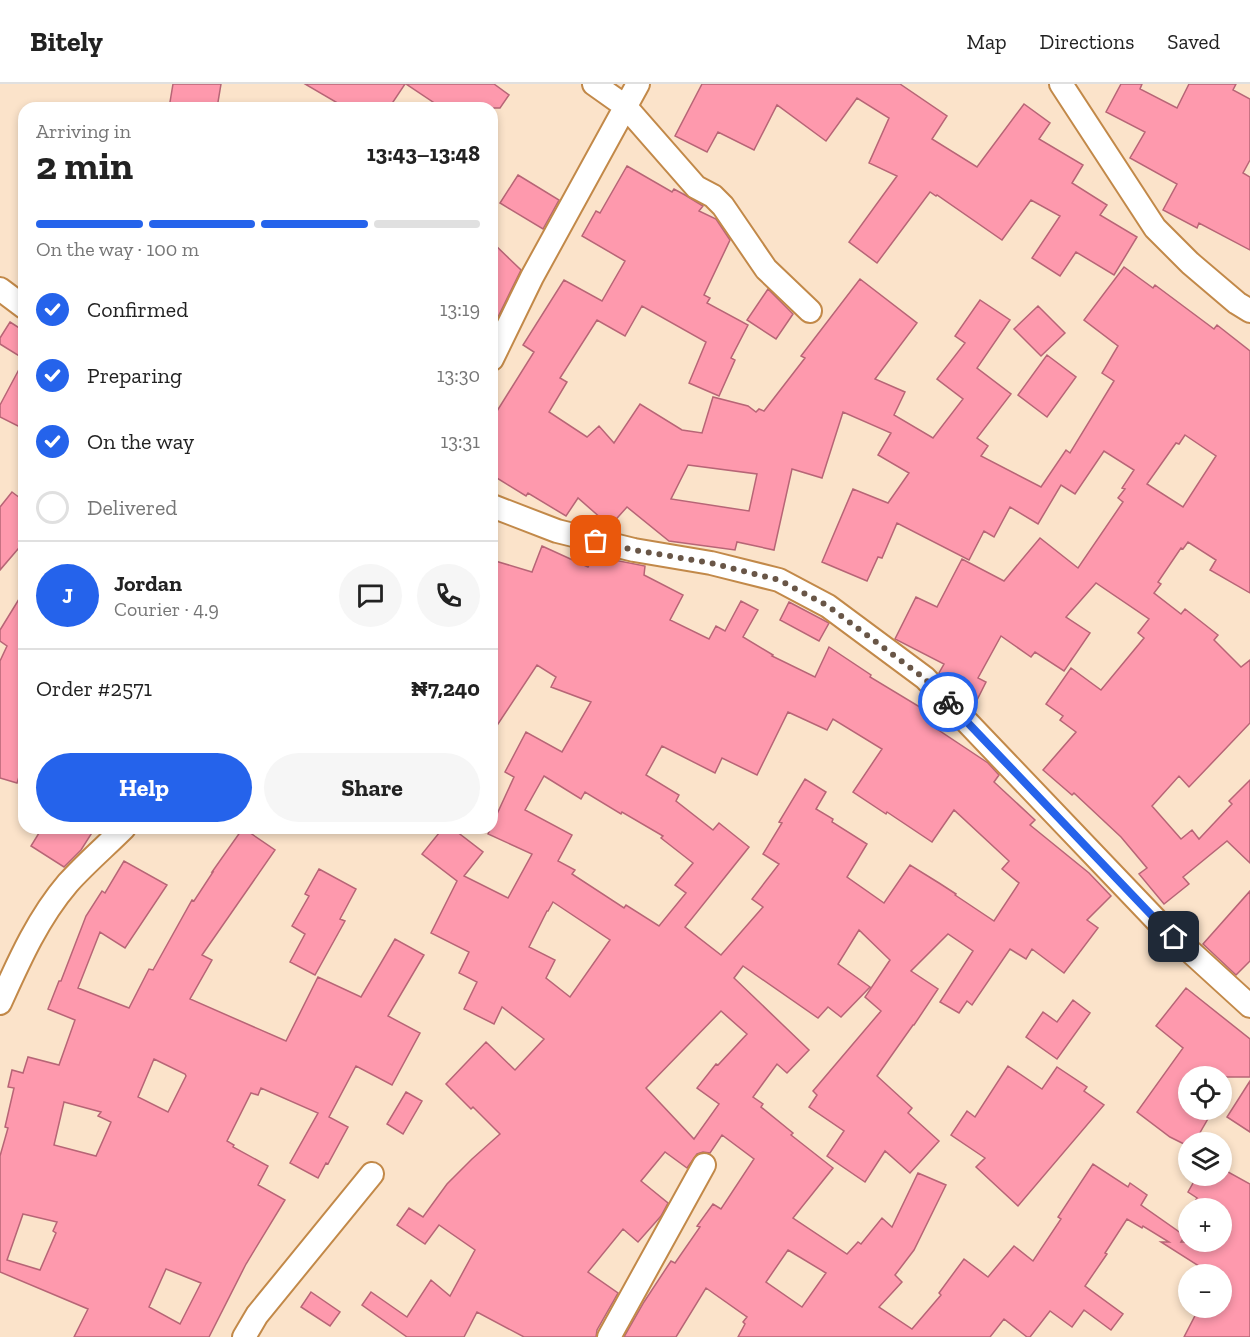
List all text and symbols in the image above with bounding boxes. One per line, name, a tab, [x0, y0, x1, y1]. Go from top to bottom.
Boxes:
text: Bitely	[30, 25, 103, 58]
text: Map	[967, 29, 1007, 54]
text: Directions	[1040, 29, 1134, 54]
text: Saved	[1167, 29, 1220, 54]
text: Arriving in	[36, 119, 131, 143]
text: 13:43–13:48	[367, 140, 480, 167]
text: 2 min	[36, 142, 133, 189]
text: On the way · 100 m	[36, 237, 199, 261]
icon: check	[36, 293, 69, 326]
text: Confirmed	[87, 296, 188, 323]
text: 13:19	[440, 297, 480, 321]
icon: check	[36, 359, 69, 392]
text: Preparing	[87, 362, 182, 389]
text: 13:30	[437, 363, 480, 387]
icon: check	[36, 425, 69, 458]
text: On the way	[87, 428, 194, 455]
text: 13:31	[441, 429, 480, 453]
text: Delivered	[87, 494, 177, 521]
pin	[570, 515, 621, 566]
icon: bag	[579, 524, 612, 557]
button: chat	[339, 564, 402, 627]
button: phone	[417, 564, 480, 627]
text: Jordan	[114, 570, 182, 597]
text: J	[62, 582, 73, 609]
text: Courier · 4.9	[114, 597, 219, 621]
courier	[918, 672, 978, 732]
text: Order #2571	[36, 675, 152, 702]
text: ₦7,240	[411, 675, 480, 702]
icon: bike	[932, 686, 965, 719]
button: Help	[36, 753, 252, 822]
button: Share	[264, 753, 480, 822]
pin	[1148, 911, 1199, 962]
icon: home	[1157, 920, 1190, 953]
map controls	[1178, 1066, 1232, 1318]
button: locate	[1178, 1066, 1232, 1120]
button: layers	[1178, 1132, 1232, 1186]
button: +	[1178, 1198, 1232, 1252]
button: −	[1178, 1264, 1232, 1318]

